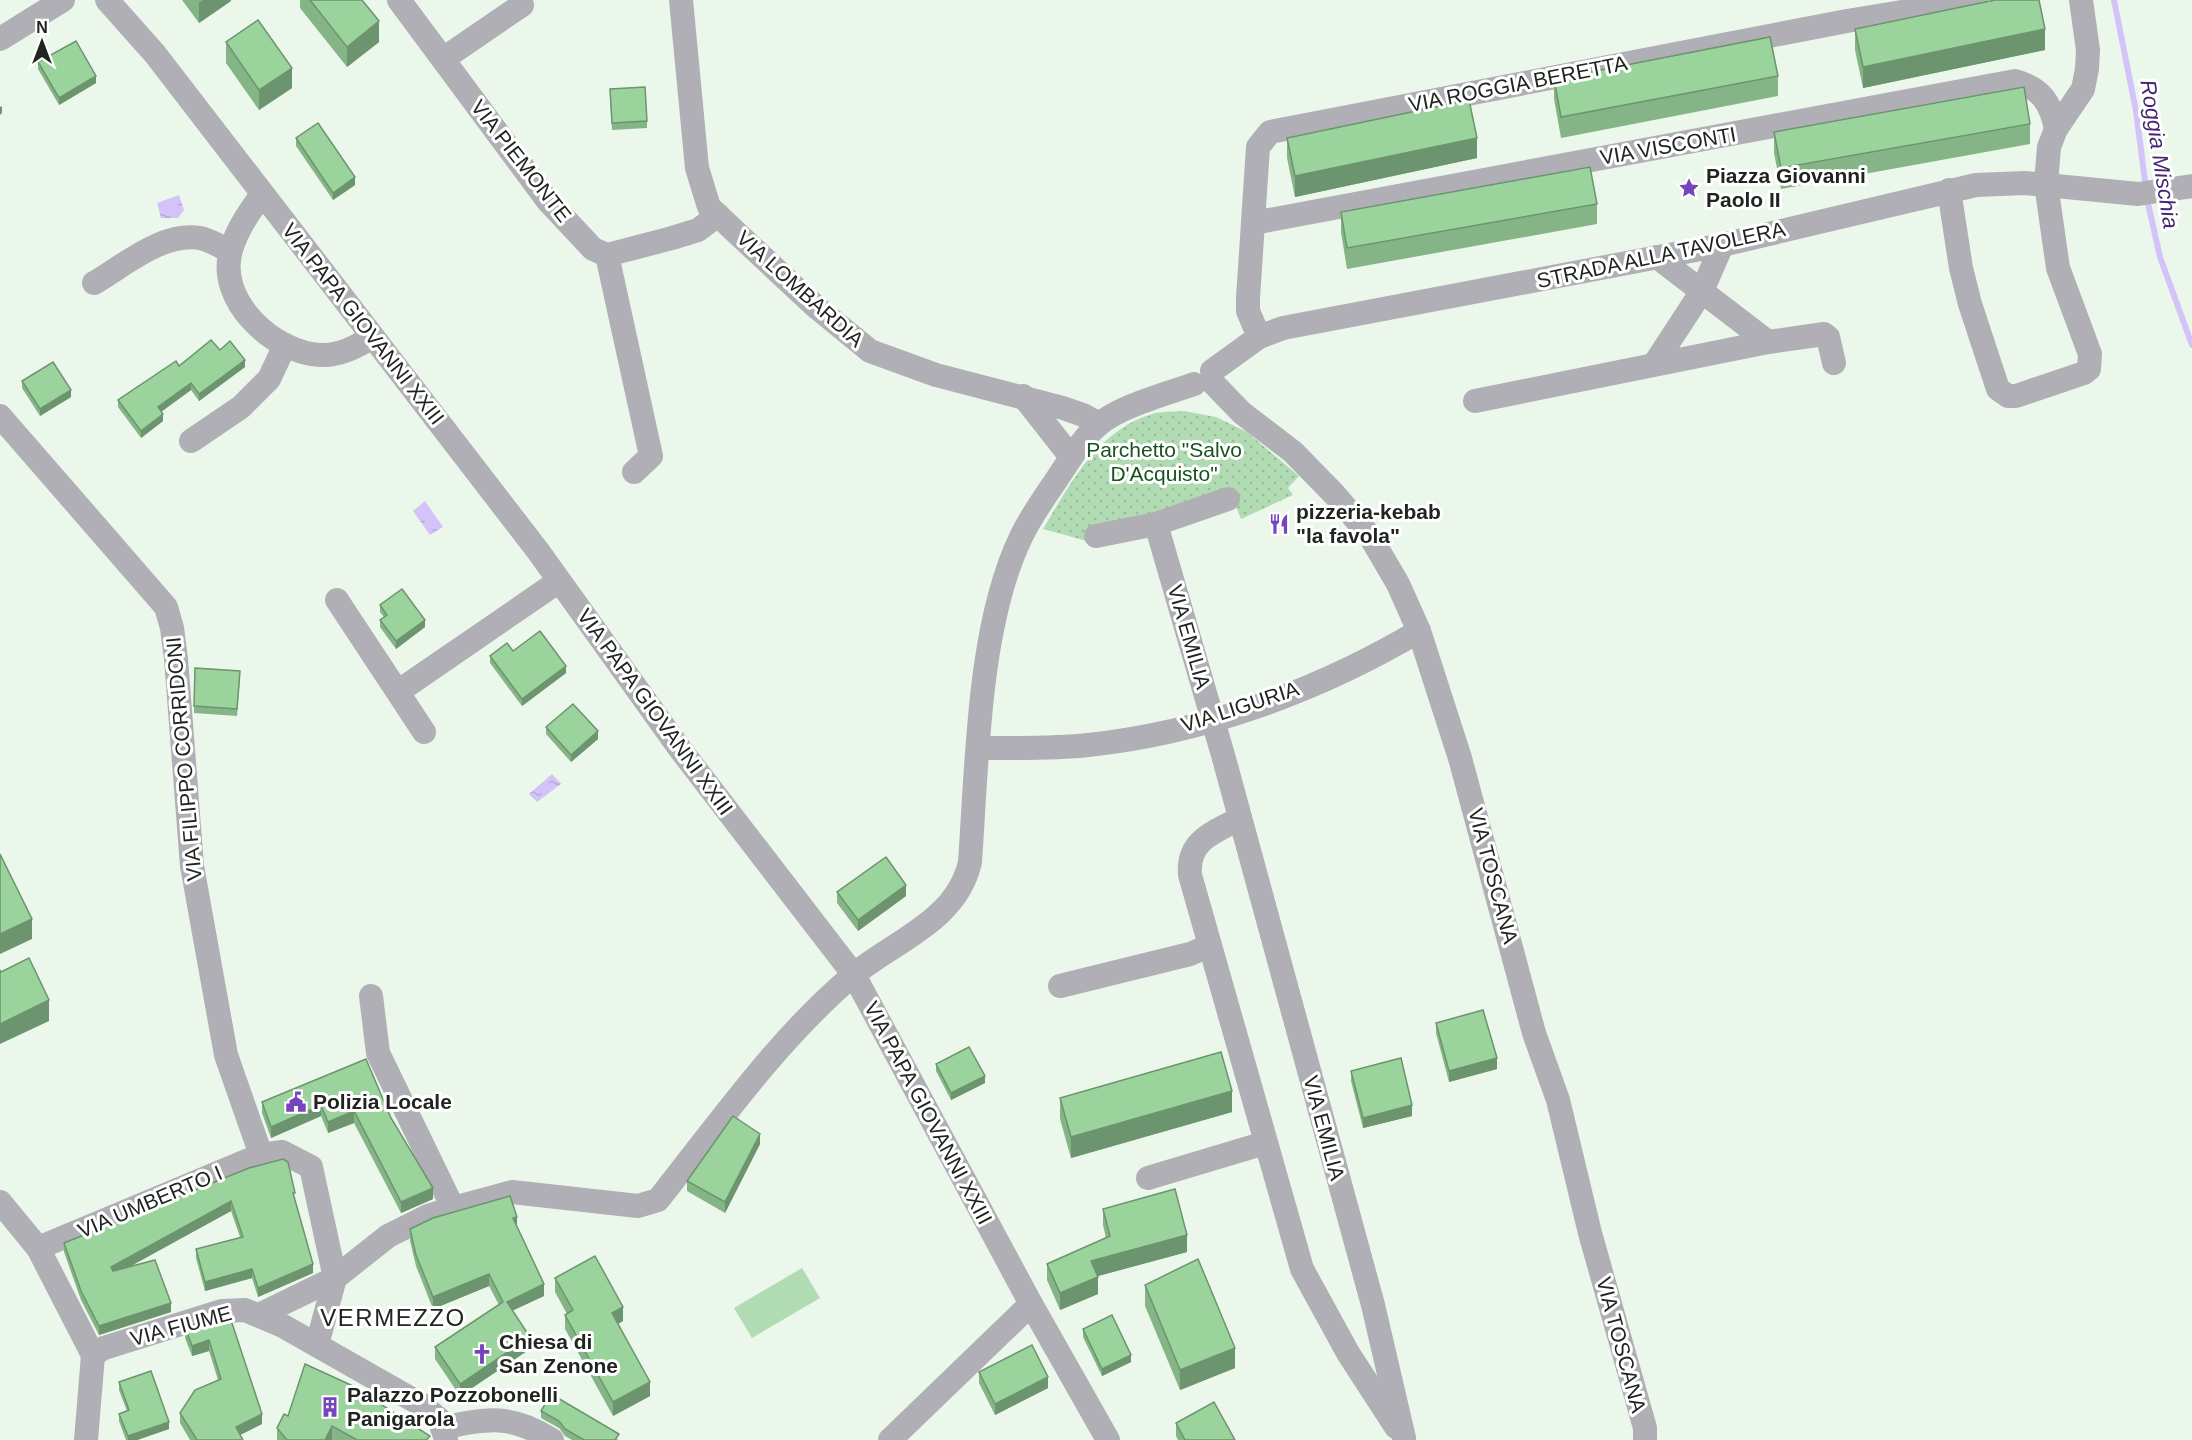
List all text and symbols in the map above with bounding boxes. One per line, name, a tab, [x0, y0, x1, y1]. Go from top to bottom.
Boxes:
north arrow	[12, 12, 72, 72]
text: N	[36, 19, 48, 36]
street label: VIA ROGGIA BERETTA	[1407, 51, 1629, 116]
water label: Roggia Mischia	[2135, 78, 2184, 230]
street label: VIA PIEMONTE	[467, 95, 576, 226]
street label: VIA VISCONTI	[1598, 122, 1738, 169]
place label: Piazza Giovanni Paolo II	[1706, 164, 1866, 211]
place icon: Piazza Giovanni Paolo II	[1677, 176, 1701, 200]
street label: STRADA ALLA TAVOLERA	[1535, 217, 1787, 292]
street label: VIA PAPA GIOVANNI XXIII	[278, 219, 449, 429]
street label: VIA LOMBARDIA	[732, 226, 868, 351]
park label: Parchetto "Salvo D'Acquisto"	[1086, 438, 1242, 485]
place label: pizzeria-kebab "la favola"	[1296, 500, 1441, 547]
restaurant icon: pizzeria-kebab "la favola"	[1267, 512, 1291, 536]
street label: VIA EMILIA	[1164, 582, 1215, 692]
street label: VIA PAPA GIOVANNI XXIII	[573, 604, 738, 819]
street label: VIA FILIPPO CORRIDONI	[161, 636, 206, 882]
street label: VIA LIGURIA	[1178, 677, 1302, 736]
street label: VIA TOSCANA	[1464, 806, 1523, 946]
street label: VIA PAPA GIOVANNI XXIII	[860, 998, 997, 1228]
street label: VIA EMILIA	[1299, 1073, 1349, 1183]
public building icon: Polizia Locale	[284, 1090, 308, 1114]
place label: Polizia Locale	[313, 1090, 452, 1113]
street label: VIA UMBERTO I	[74, 1161, 225, 1242]
street label: VIA TOSCANA	[1592, 1275, 1651, 1415]
street label: VIA FIUME	[128, 1301, 234, 1350]
district label: VERMEZZO	[320, 1304, 466, 1331]
place label: Chiesa di San Zenone	[499, 1330, 618, 1377]
church icon: Chiesa di San Zenone	[470, 1342, 494, 1366]
place label: Palazzo Pozzobonelli Panigarola	[347, 1383, 558, 1430]
building icon: Palazzo Pozzobonelli Panigarola	[318, 1395, 342, 1419]

